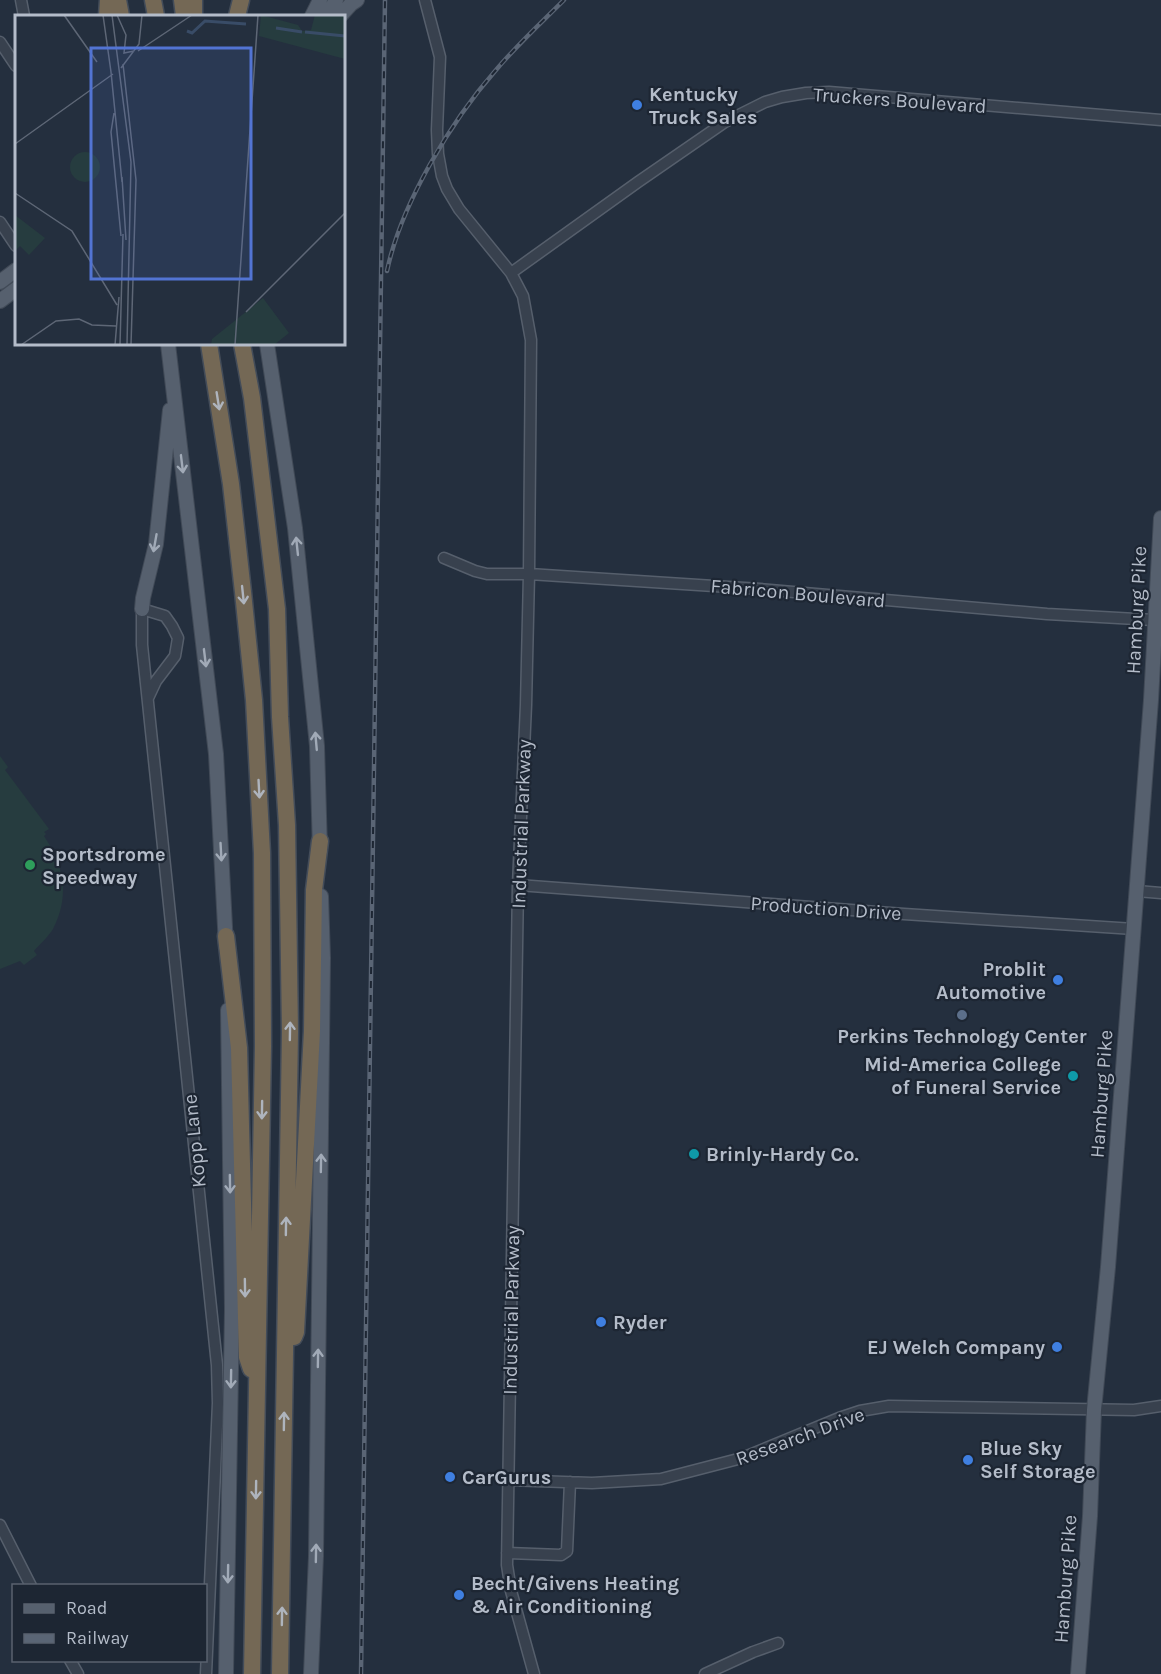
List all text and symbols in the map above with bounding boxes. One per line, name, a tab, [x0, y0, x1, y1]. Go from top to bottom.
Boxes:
inset map	[15, 15, 345, 345]
place label: Kentucky Truck Sales	[649, 83, 758, 129]
street label: Truckers Boulevard	[813, 83, 987, 118]
marker: Kentucky Truck Sales	[630, 98, 644, 112]
one-way arrow	[213, 391, 224, 411]
one-way arrow	[177, 454, 188, 474]
one-way arrow	[150, 533, 161, 553]
one-way arrow	[291, 537, 302, 557]
street label: Hamburg Pike	[1122, 545, 1151, 675]
street label: Fabricon Boulevard	[709, 574, 886, 613]
one-way arrow	[238, 584, 249, 604]
one-way arrow	[200, 647, 211, 667]
one-way arrow	[310, 731, 321, 751]
street label: Industrial Parkway	[507, 739, 536, 909]
one-way arrow	[253, 778, 264, 798]
one-way arrow	[216, 841, 227, 861]
place label: Sportsdrome Speedway	[42, 843, 166, 889]
marker: Sportsdrome Speedway	[23, 858, 37, 872]
street label: Production Drive	[750, 892, 902, 925]
place label: Problit Automotive	[936, 958, 1046, 1004]
marker: Problit Automotive	[1051, 973, 1065, 987]
marker: Perkins Technology Center	[955, 1008, 969, 1022]
one-way arrow	[284, 1021, 296, 1041]
place label: Perkins Technology Center	[837, 1025, 1087, 1048]
street label: Hamburg Pike	[1086, 1029, 1117, 1159]
place label: Mid-America College of Funeral Service	[864, 1053, 1061, 1099]
marker: Mid-America College of Funeral Service	[1066, 1069, 1080, 1083]
street label: Kopp Lane	[178, 1093, 211, 1189]
one-way arrow	[256, 1099, 268, 1119]
place label: Brinly-Hardy Co.	[706, 1143, 859, 1166]
marker: Brinly-Hardy Co.	[687, 1147, 701, 1161]
one-way arrow	[315, 1153, 327, 1173]
one-way arrow	[224, 1173, 236, 1193]
one-way arrow	[280, 1216, 292, 1236]
street label: Industrial Parkway	[499, 1225, 524, 1395]
one-way arrow	[239, 1278, 251, 1298]
place label: Ryder	[613, 1311, 667, 1334]
marker: Ryder	[594, 1315, 608, 1329]
place label: EJ Welch Company	[867, 1336, 1045, 1359]
marker: EJ Welch Company	[1050, 1340, 1064, 1354]
one-way arrow	[312, 1348, 324, 1368]
one-way arrow	[225, 1368, 236, 1388]
street label: Research Drive	[733, 1403, 868, 1470]
one-way arrow	[278, 1411, 290, 1431]
place label: Blue Sky Self Storage	[980, 1437, 1096, 1483]
marker: Blue Sky Self Storage	[961, 1453, 975, 1467]
place label: CarGurus	[462, 1466, 551, 1489]
marker: CarGurus	[443, 1470, 457, 1484]
one-way arrow	[250, 1480, 261, 1500]
street label: Hamburg Pike	[1050, 1514, 1081, 1644]
one-way arrow	[310, 1543, 321, 1563]
one-way arrow	[222, 1563, 234, 1583]
place label: Becht/Givens Heating & Air Conditioning	[471, 1572, 679, 1618]
legend	[12, 1584, 207, 1662]
marker: Becht/Givens Heating & Air Conditioning	[452, 1588, 466, 1602]
text: Road	[66, 1597, 107, 1619]
one-way arrow	[276, 1606, 288, 1626]
text: Railway	[66, 1627, 129, 1649]

